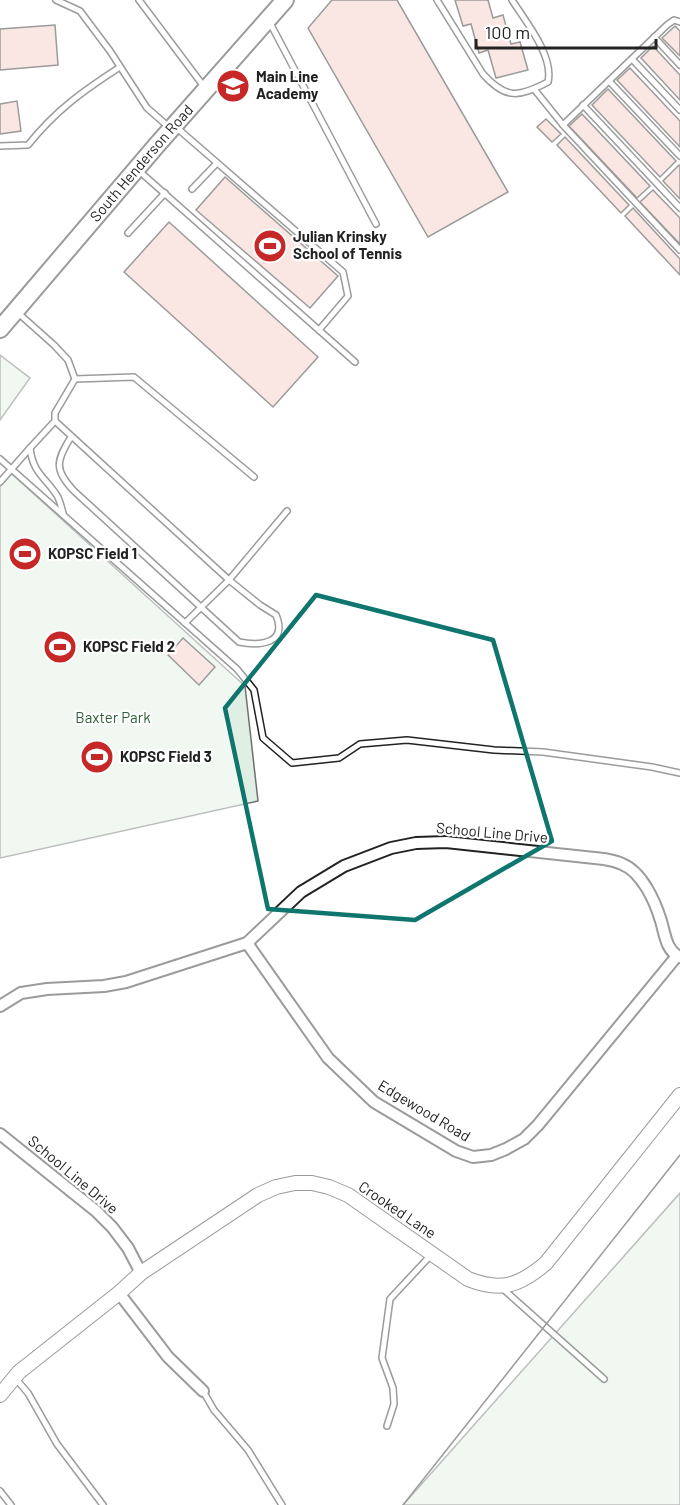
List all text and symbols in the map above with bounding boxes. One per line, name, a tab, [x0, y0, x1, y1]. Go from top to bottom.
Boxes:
scale bar	[476, 12, 656, 50]
text: 100 m	[485, 21, 530, 43]
place label: Main Line Academy	[256, 67, 319, 102]
school or university icon: Main Line Academy	[215, 68, 251, 104]
street label: South Henderson Road	[86, 100, 196, 225]
place label: Julian Krinsky School of Tennis	[293, 227, 402, 262]
sports icon: Julian Krinsky School of Tennis	[252, 228, 288, 264]
sports icon: KOPSC Field 1	[7, 536, 43, 572]
place label: KOPSC Field 1	[48, 544, 137, 562]
sports icon: KOPSC Field 2	[42, 629, 78, 665]
place label: KOPSC Field 2	[83, 637, 175, 655]
park label: Baxter Park	[75, 708, 151, 726]
sports icon: KOPSC Field 3	[79, 739, 115, 775]
place label: KOPSC Field 3	[120, 747, 212, 765]
street label: School Line Drive	[435, 818, 549, 846]
street label: Edgewood Road	[375, 1076, 474, 1145]
street label: School Line Drive	[25, 1131, 122, 1217]
street label: Crooked Lane	[355, 1177, 440, 1242]

